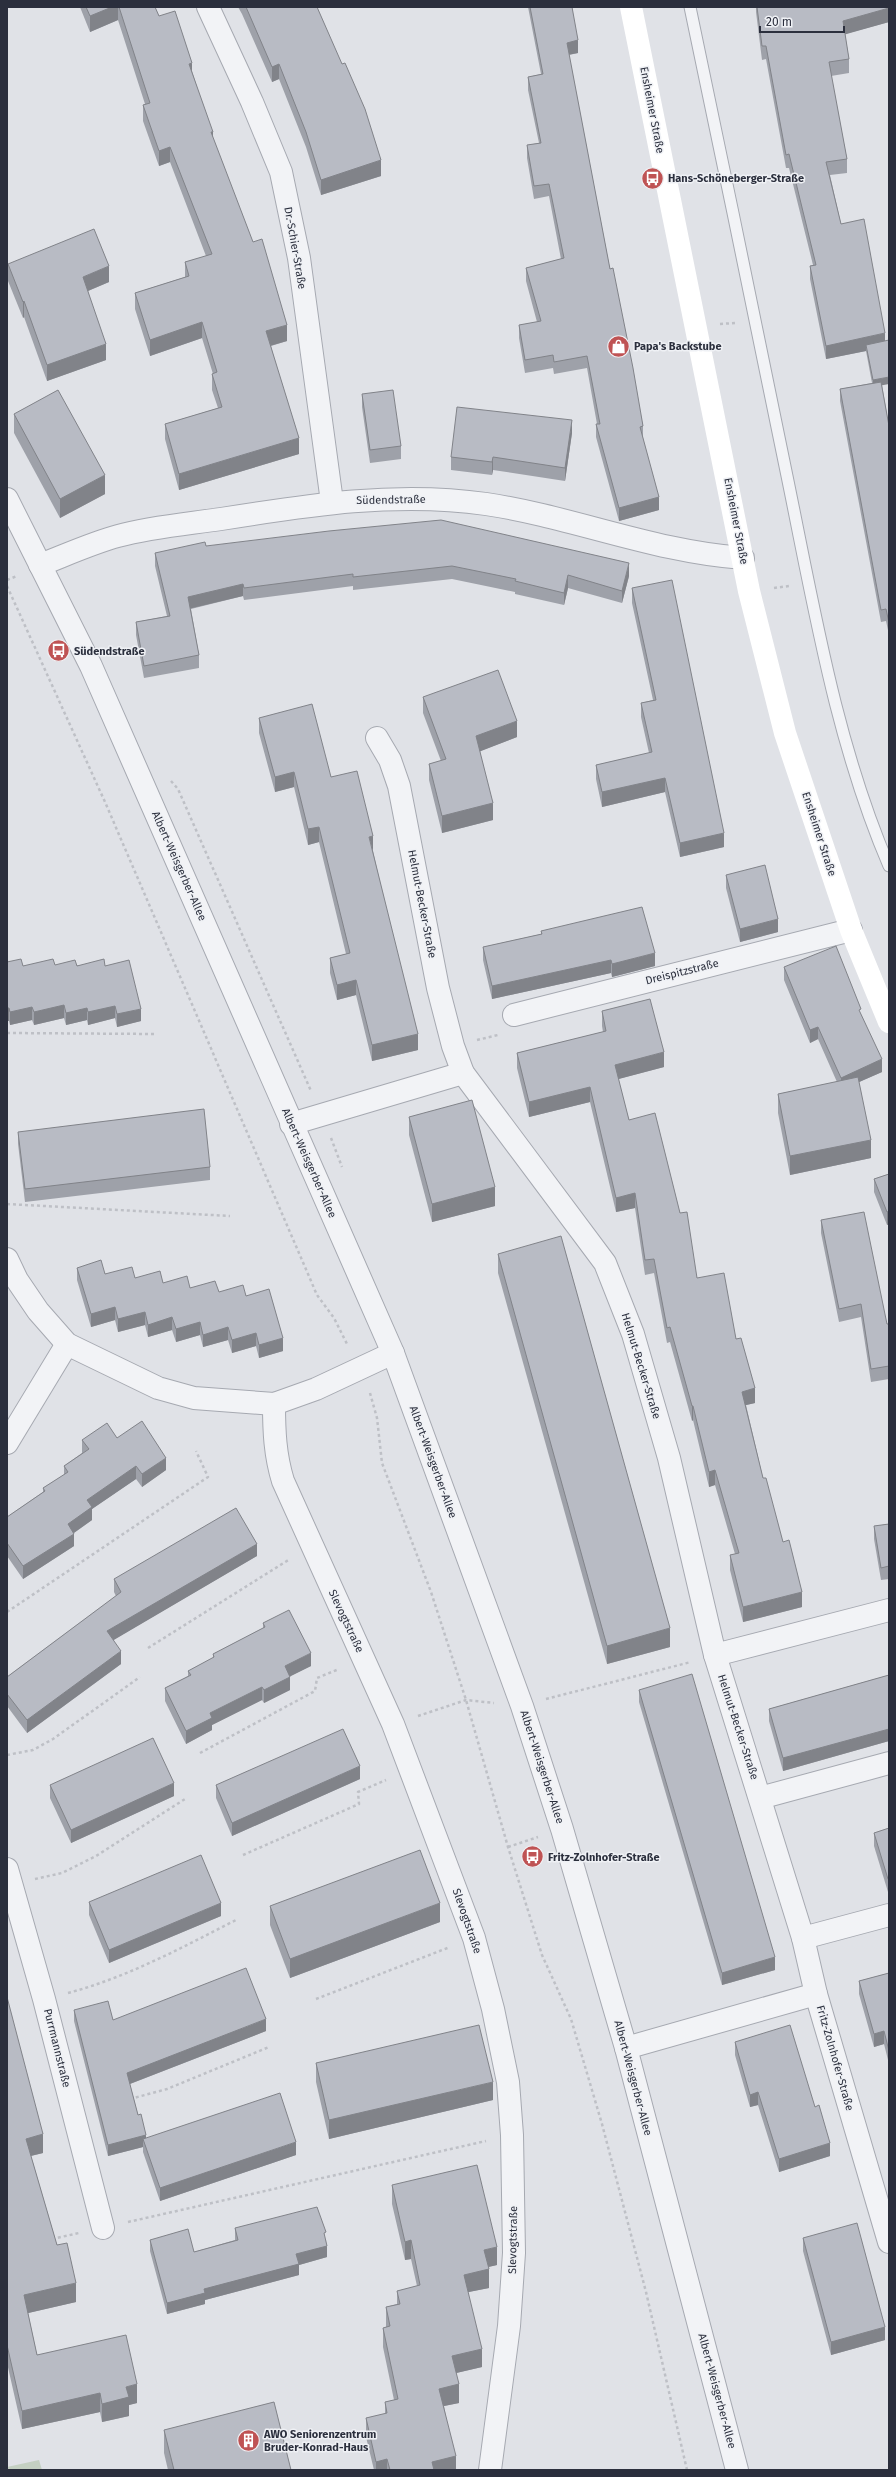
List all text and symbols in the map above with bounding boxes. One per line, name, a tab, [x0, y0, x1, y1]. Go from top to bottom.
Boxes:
scale bar	[760, 8, 844, 34]
text: 20 m	[766, 15, 792, 29]
street label: Ensheimer Straße	[637, 66, 667, 154]
bus stop icon: Hans-Schöneberger-Straße	[640, 165, 666, 191]
place label: Hans-Schöneberger-Straße	[668, 172, 804, 185]
street label: Dr.-Schier-Straße	[281, 206, 309, 290]
shop icon: Papa's Backstube	[605, 333, 631, 359]
place label: Papa's Backstube	[634, 340, 721, 353]
street label: Ensheimer Straße	[721, 477, 751, 565]
street label: Südendstraße	[356, 493, 426, 507]
bus stop icon: Südendstraße	[45, 638, 71, 664]
place label: Südendstraße	[74, 645, 145, 658]
street label: Ensheimer Straße	[799, 790, 839, 878]
street label: Albert-Weisgerber-Allee	[149, 809, 209, 923]
street label: Helmut-Becker-Straße	[405, 849, 439, 959]
street label: Dreispitzstraße	[644, 957, 720, 987]
street label: Albert-Weisgerber-Allee	[279, 1106, 339, 1220]
street label: Helmut-Becker-Straße	[619, 1311, 663, 1421]
street label: Albert-Weisgerber-Allee	[407, 1404, 459, 1520]
street label: Slevogtstraße	[326, 1587, 366, 1655]
street label: Helmut-Becker-Straße	[715, 1673, 761, 1781]
street label: Albert-Weisgerber-Allee	[517, 1709, 567, 1825]
bus stop icon: Fritz-Zolnhofer-Straße	[519, 1844, 545, 1870]
place label: Fritz-Zolnhofer-Straße	[548, 1851, 660, 1864]
street label: Slevogtstraße	[450, 1887, 484, 1955]
street label: Fritz-Zolnhofer-Straße	[814, 2004, 856, 2112]
street label: Purrmannstraße	[41, 2007, 73, 2089]
street label: Albert-Weisgerber-Allee	[611, 2019, 655, 2137]
street label: Slevogtstraße	[506, 2206, 520, 2274]
street label: Albert-Weisgerber-Allee	[695, 2332, 739, 2450]
building icon: AWO Seniorenzentrum Bruder-Konrad-Haus	[235, 2427, 261, 2453]
place label: AWO Seniorenzentrum Bruder-Konrad-Haus	[263, 2428, 376, 2454]

